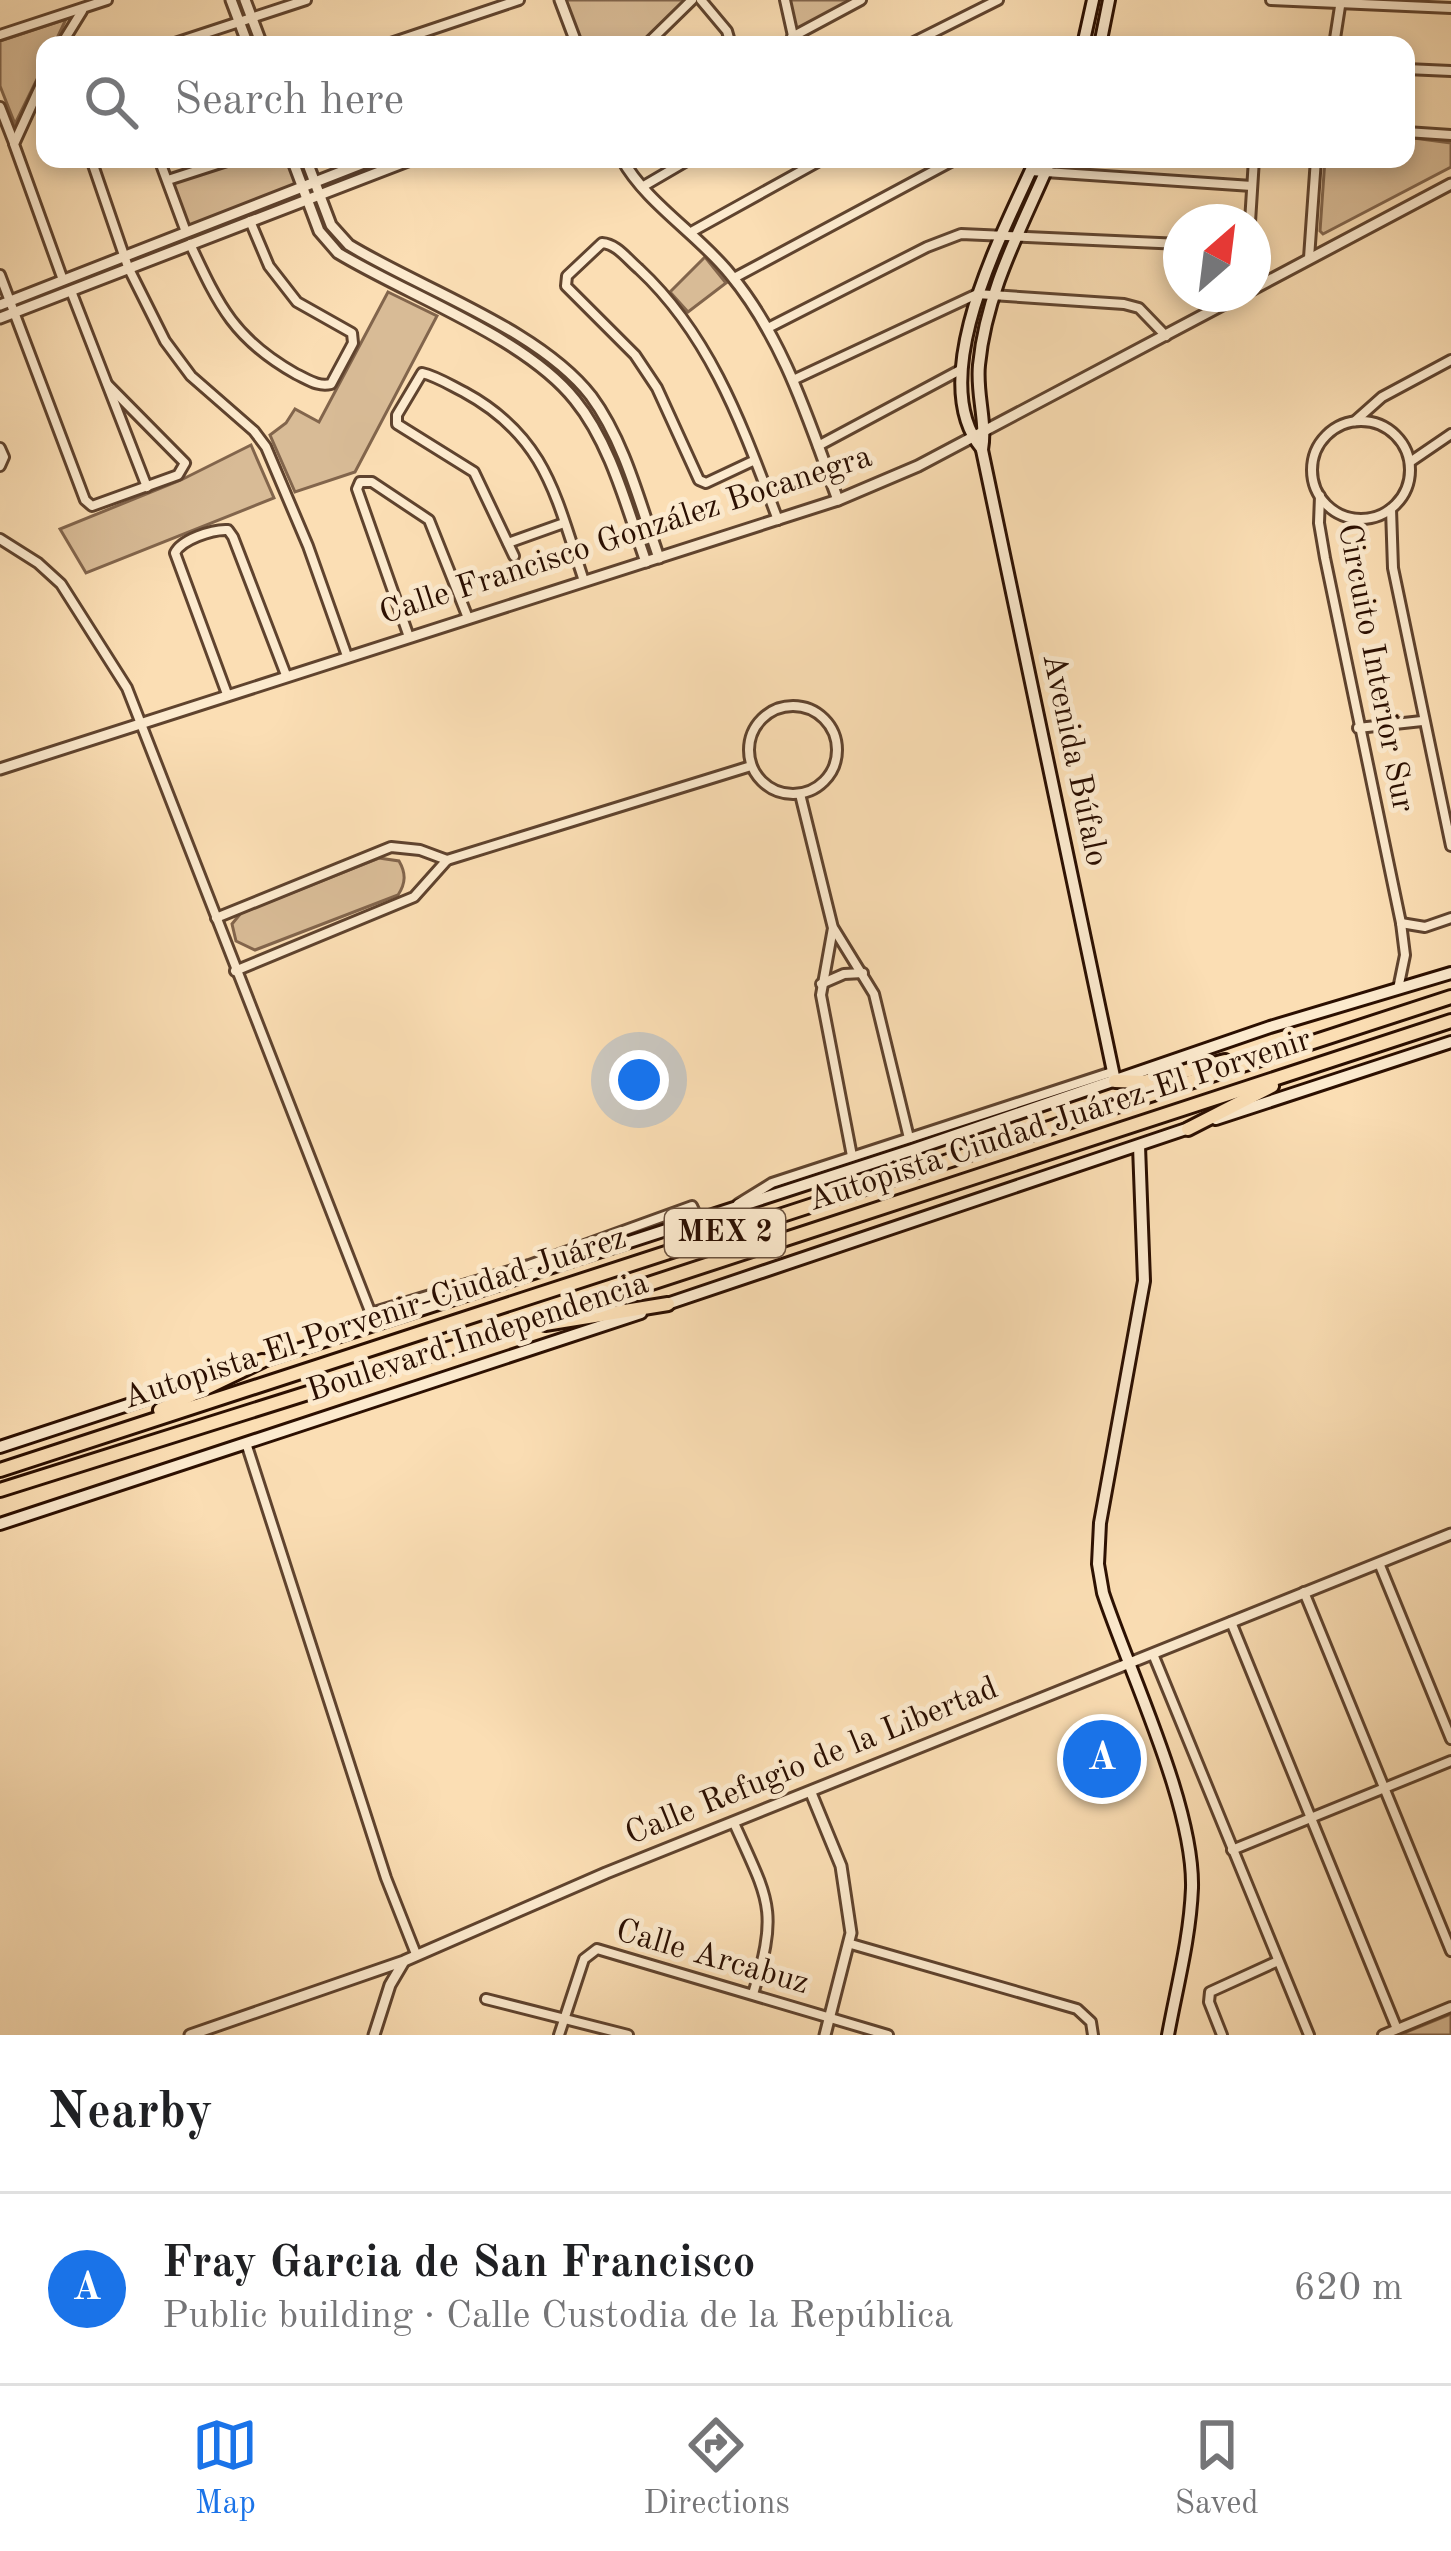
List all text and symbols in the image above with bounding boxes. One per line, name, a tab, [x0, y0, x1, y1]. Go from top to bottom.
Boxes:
search box	[36, 36, 1415, 168]
icon: search	[78, 69, 144, 135]
text: Search here	[174, 79, 404, 124]
north arrow	[1163, 204, 1271, 312]
street label: Calle Francisco González Bocanegra	[376, 441, 876, 631]
street label: Circuito Interior Sur	[1331, 521, 1419, 815]
street label: Avenida Búfalo	[1035, 651, 1113, 869]
street label: Autopista Ciudad Juárez-El Porvenir	[804, 1024, 1316, 1218]
your location	[609, 1050, 669, 1110]
road number: MEX 2	[665, 1209, 785, 1257]
street label: Autopista El Porvenir-Ciudad Juárez	[119, 1222, 631, 1416]
street label: Boulevard Independencia	[303, 1267, 653, 1409]
street label: Calle Refugio de la Libertad	[621, 1672, 1003, 1852]
pin: A	[1063, 1714, 1141, 1804]
street label: Calle Arcabuz	[612, 1915, 812, 2001]
text: Nearby	[48, 2088, 213, 2139]
text: Fray Garcia de San Francisco	[162, 2242, 756, 2287]
text: A	[72, 2269, 102, 2308]
text: 620 m	[1293, 2269, 1403, 2308]
text: Public building · Calle Custodia de la República	[162, 2297, 953, 2336]
tab: Map	[192, 2412, 258, 2525]
tab: Directions	[643, 2412, 790, 2525]
tab: Saved	[1175, 2412, 1259, 2525]

